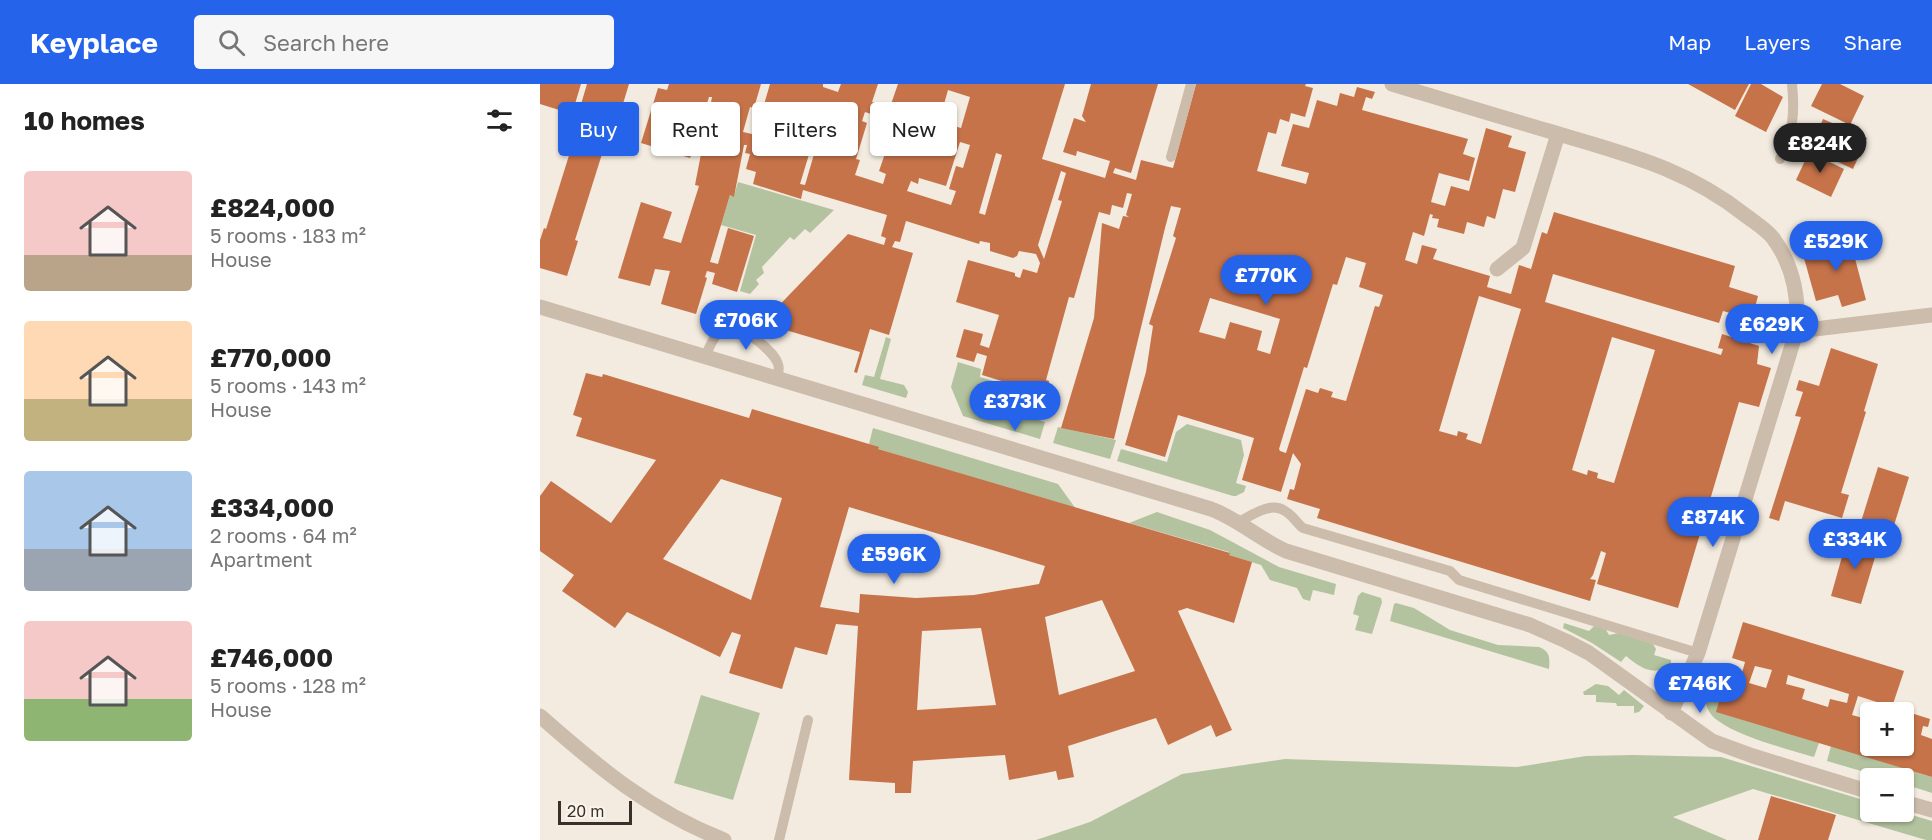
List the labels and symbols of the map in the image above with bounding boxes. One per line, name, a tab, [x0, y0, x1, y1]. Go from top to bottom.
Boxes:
pin: £824K	[1778, 123, 1862, 174]
pin: £529K	[1794, 221, 1878, 272]
pin: £770K	[1224, 255, 1308, 306]
pin: £706K	[704, 300, 788, 351]
pin: £629K	[1730, 304, 1814, 355]
pin: £373K	[973, 381, 1057, 432]
pin: £874K	[1671, 497, 1755, 548]
pin: £334K	[1813, 519, 1897, 570]
pin: £596K	[852, 534, 936, 585]
pin: £746K	[1658, 663, 1742, 714]
scale bar	[558, 798, 632, 826]

